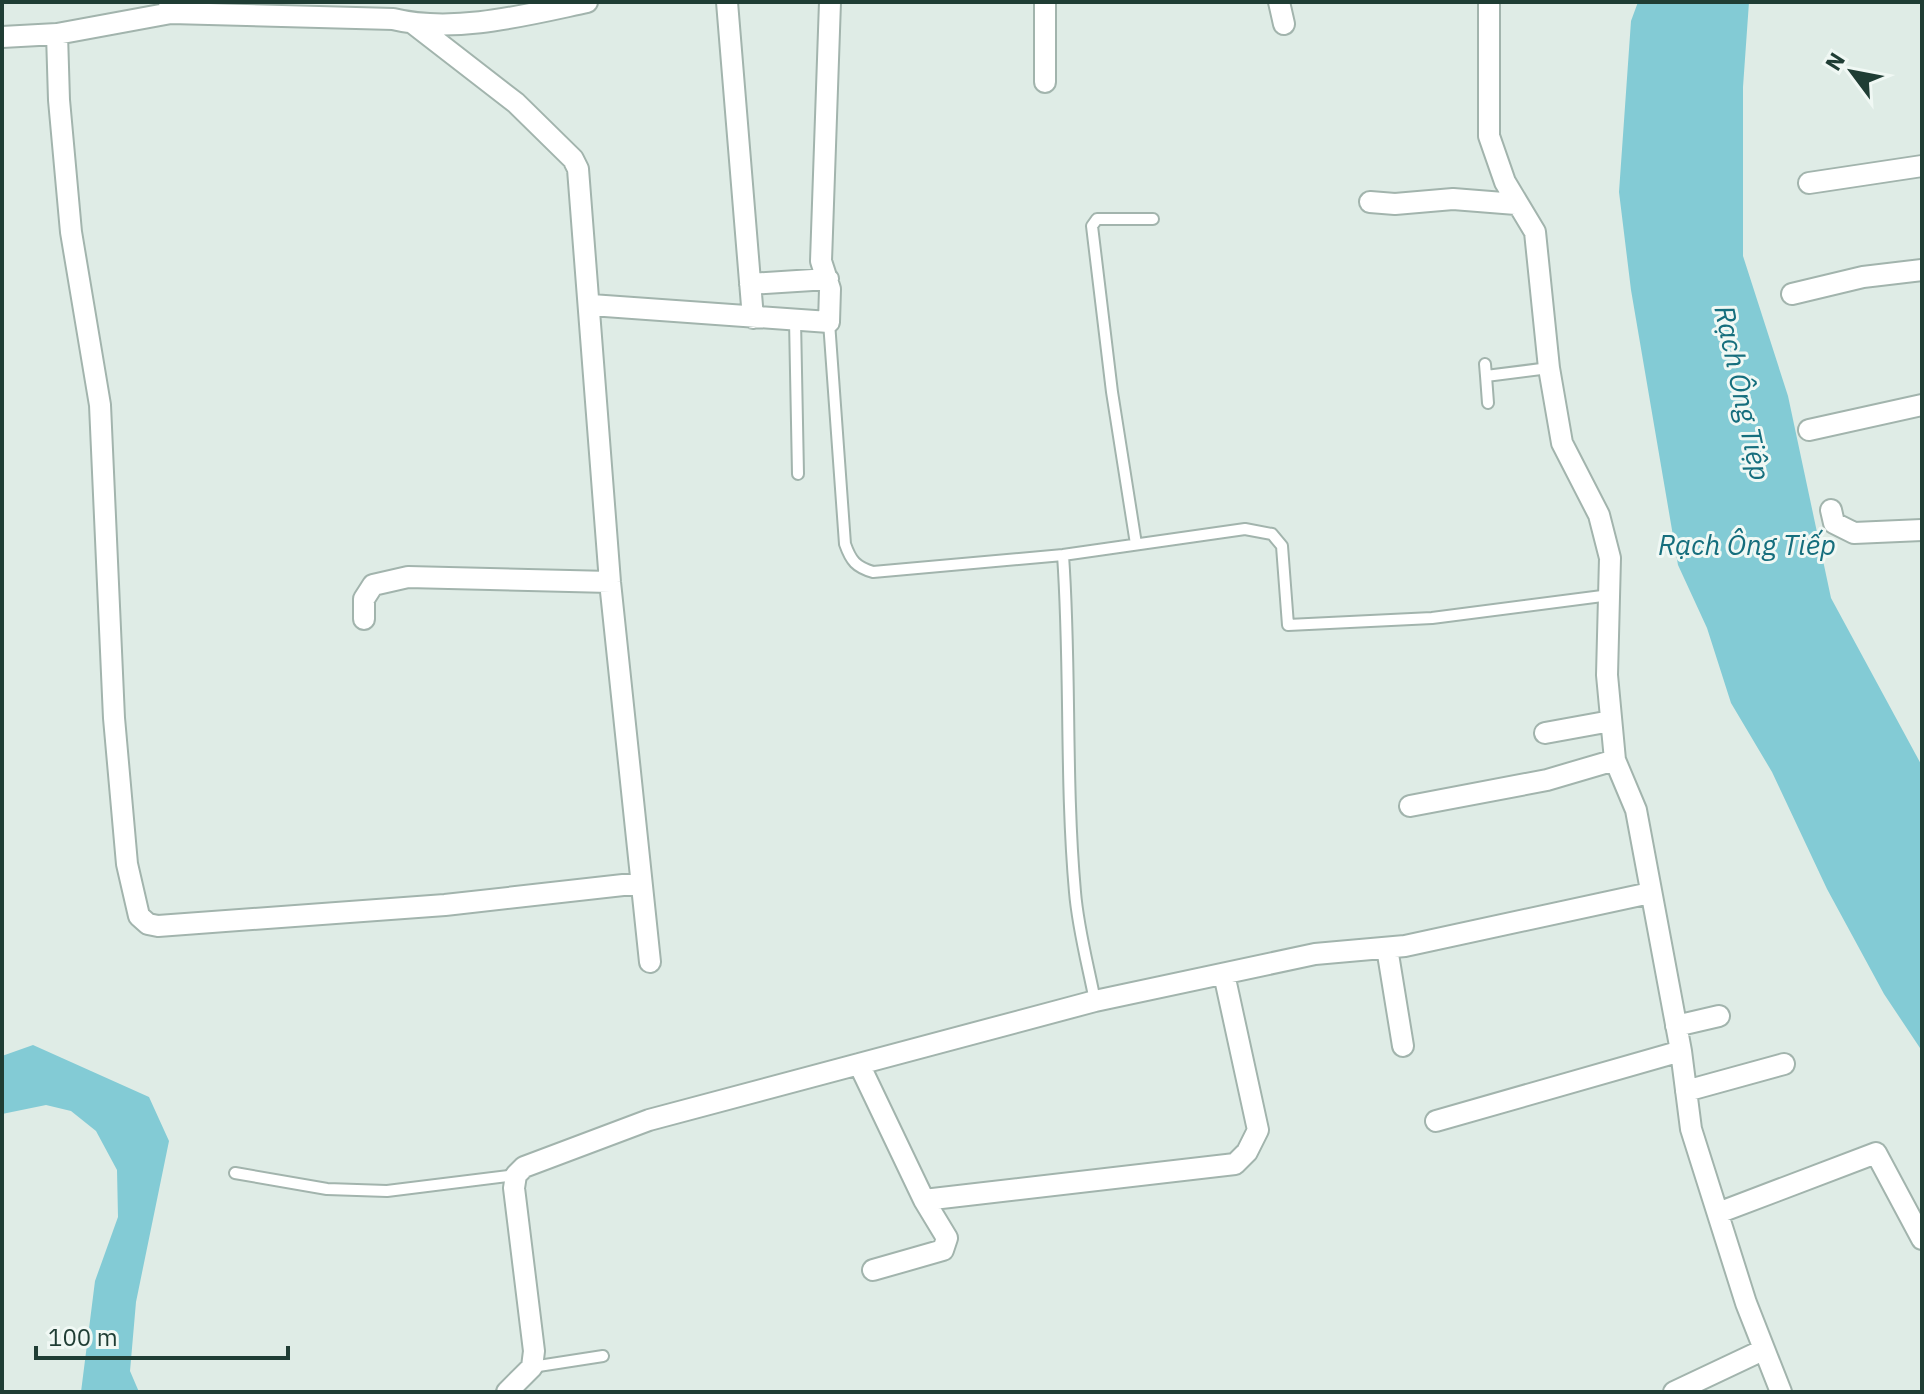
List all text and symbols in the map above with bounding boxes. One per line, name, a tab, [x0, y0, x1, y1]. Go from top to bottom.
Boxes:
north arrow	[1812, 32, 1892, 112]
text: N	[1818, 47, 1851, 76]
water label: Rạch Ông Tiệp	[1706, 302, 1780, 484]
water label: Rạch Ông Tiếp	[1658, 526, 1836, 563]
scale bar	[36, 1310, 288, 1360]
text: 100 m	[48, 1321, 118, 1353]

